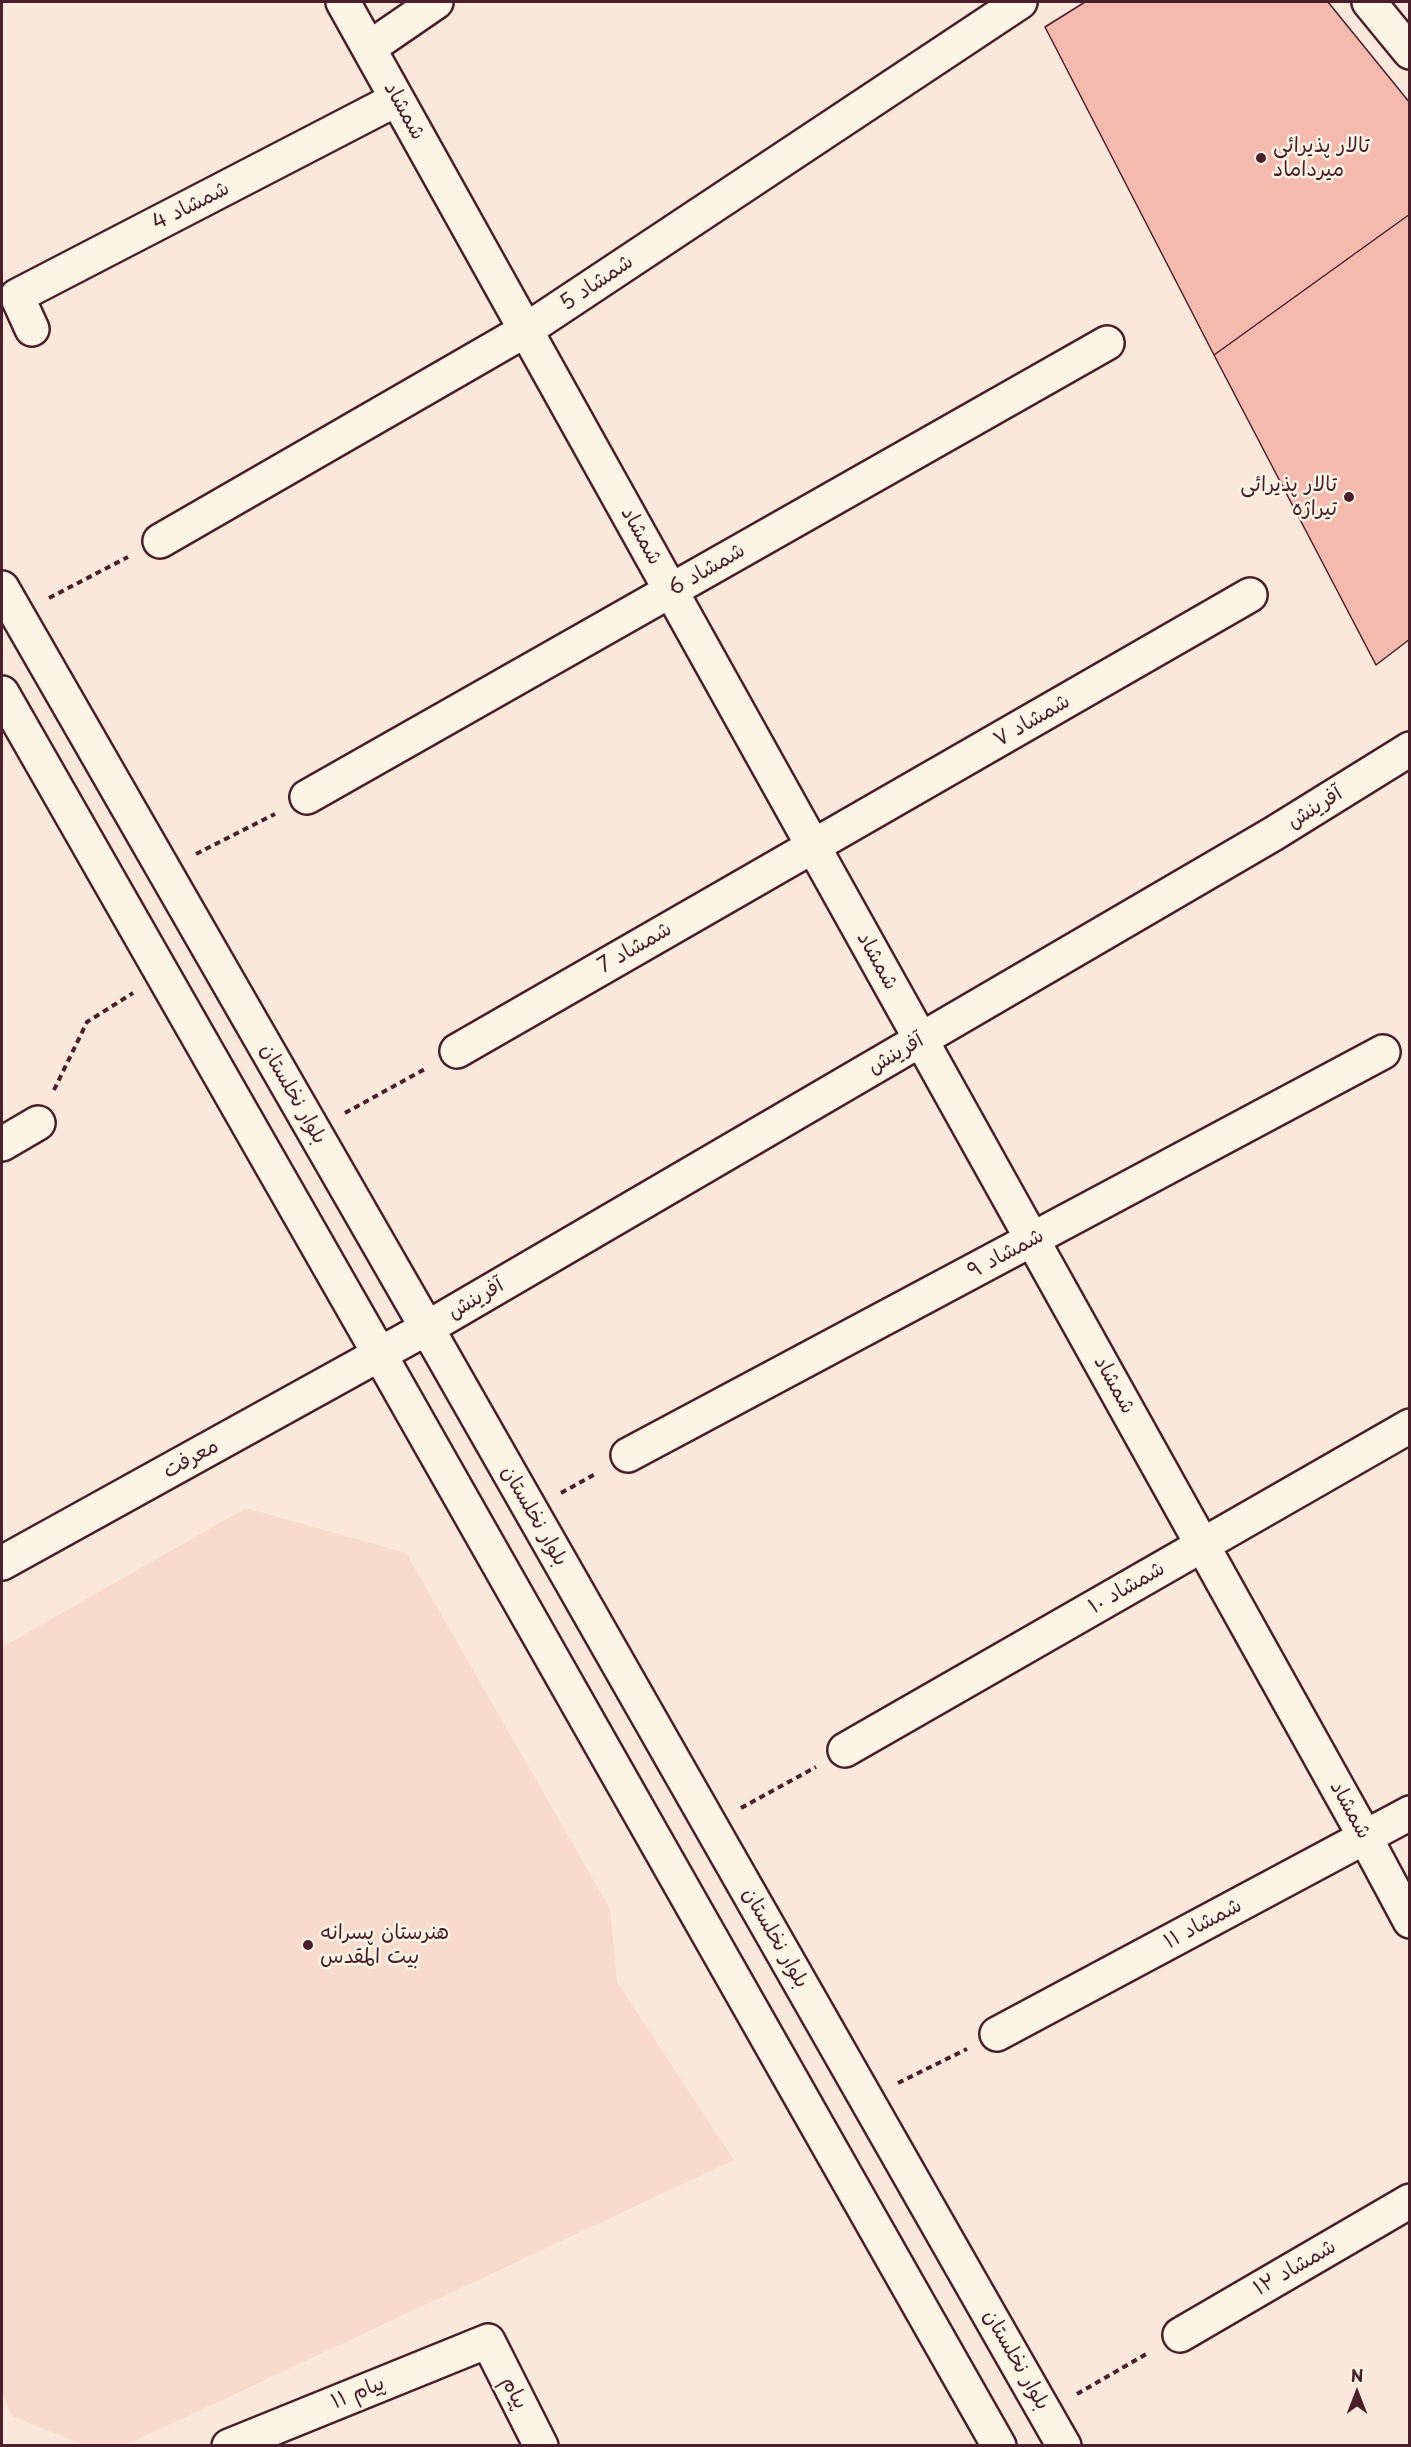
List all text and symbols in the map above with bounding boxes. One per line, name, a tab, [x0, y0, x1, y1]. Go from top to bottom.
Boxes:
street label: شمشاد	[378, 78, 430, 144]
place label: تالار پذیرائی میرداماد	[1273, 133, 1370, 183]
marker: تالار پذیرائی میرداماد	[1254, 151, 1268, 165]
street label: شمشاد 4	[148, 176, 234, 236]
street label: شمشاد 5	[556, 249, 638, 317]
place label: تالار پذیرائی تیراژه	[1240, 472, 1337, 522]
marker: تالار پذیرائی تیراژه	[1342, 490, 1356, 504]
street label: شمشاد	[615, 503, 667, 569]
street label: شمشاد 6	[664, 538, 750, 602]
street label: شمشاد ۷	[989, 689, 1075, 753]
street label: آفرینش	[1283, 781, 1347, 835]
street label: شمشاد 7	[594, 917, 676, 979]
street label: شمشاد	[851, 928, 903, 994]
street label: آفرینش	[863, 1028, 929, 1080]
street label: بلوار نخلستان	[254, 1039, 332, 1149]
street label: شمشاد ۹	[964, 1224, 1048, 1284]
street label: آفرینش	[443, 1273, 509, 1325]
street label: شمشاد	[1088, 1352, 1140, 1418]
street label: معرفت	[159, 1434, 223, 1484]
street label: بلوار نخلستان	[495, 1461, 573, 1571]
street label: شمشاد ۱۰	[1084, 1556, 1170, 1620]
street label: شمشاد	[1324, 1777, 1376, 1843]
street label: بلوار نخلستان	[736, 1883, 814, 1993]
street label: شمشاد ۱۱	[1160, 1893, 1246, 1955]
place label: هنرستان پسرانه بیت المقدس	[320, 1920, 449, 1970]
marker: هنرستان پسرانه بیت المقدس	[301, 1938, 315, 1952]
street label: شمشاد ۱۲	[1249, 2234, 1341, 2302]
street label: بلوار نخلستان	[977, 2305, 1055, 2415]
north arrow	[1327, 2363, 1387, 2423]
text: N	[1351, 2363, 1363, 2387]
street label: پیام ۱۱	[328, 2371, 388, 2415]
street label: پیام	[495, 2372, 533, 2414]

